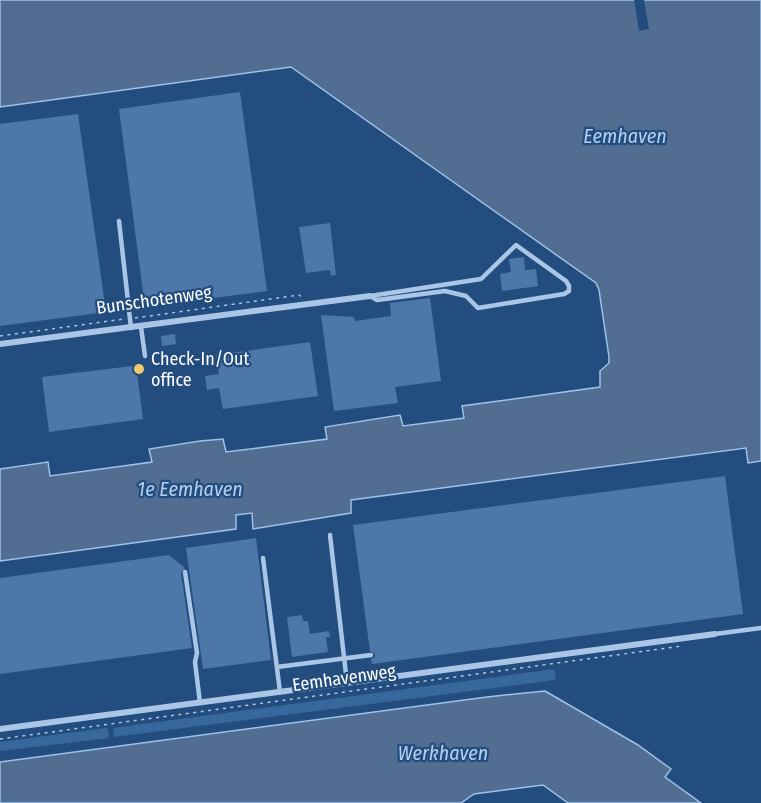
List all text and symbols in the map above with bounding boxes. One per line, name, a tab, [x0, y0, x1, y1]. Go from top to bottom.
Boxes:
water label: Eemhaven	[583, 124, 667, 148]
street label: Bunschotenweg	[95, 281, 214, 319]
place label: Check-In/Out office	[151, 348, 249, 391]
marker: Check-In/Out office	[132, 362, 146, 376]
water label: 1e Eemhaven	[137, 477, 243, 501]
street label: Eemhavenweg	[291, 660, 398, 696]
water label: Werkhaven	[398, 741, 488, 765]

